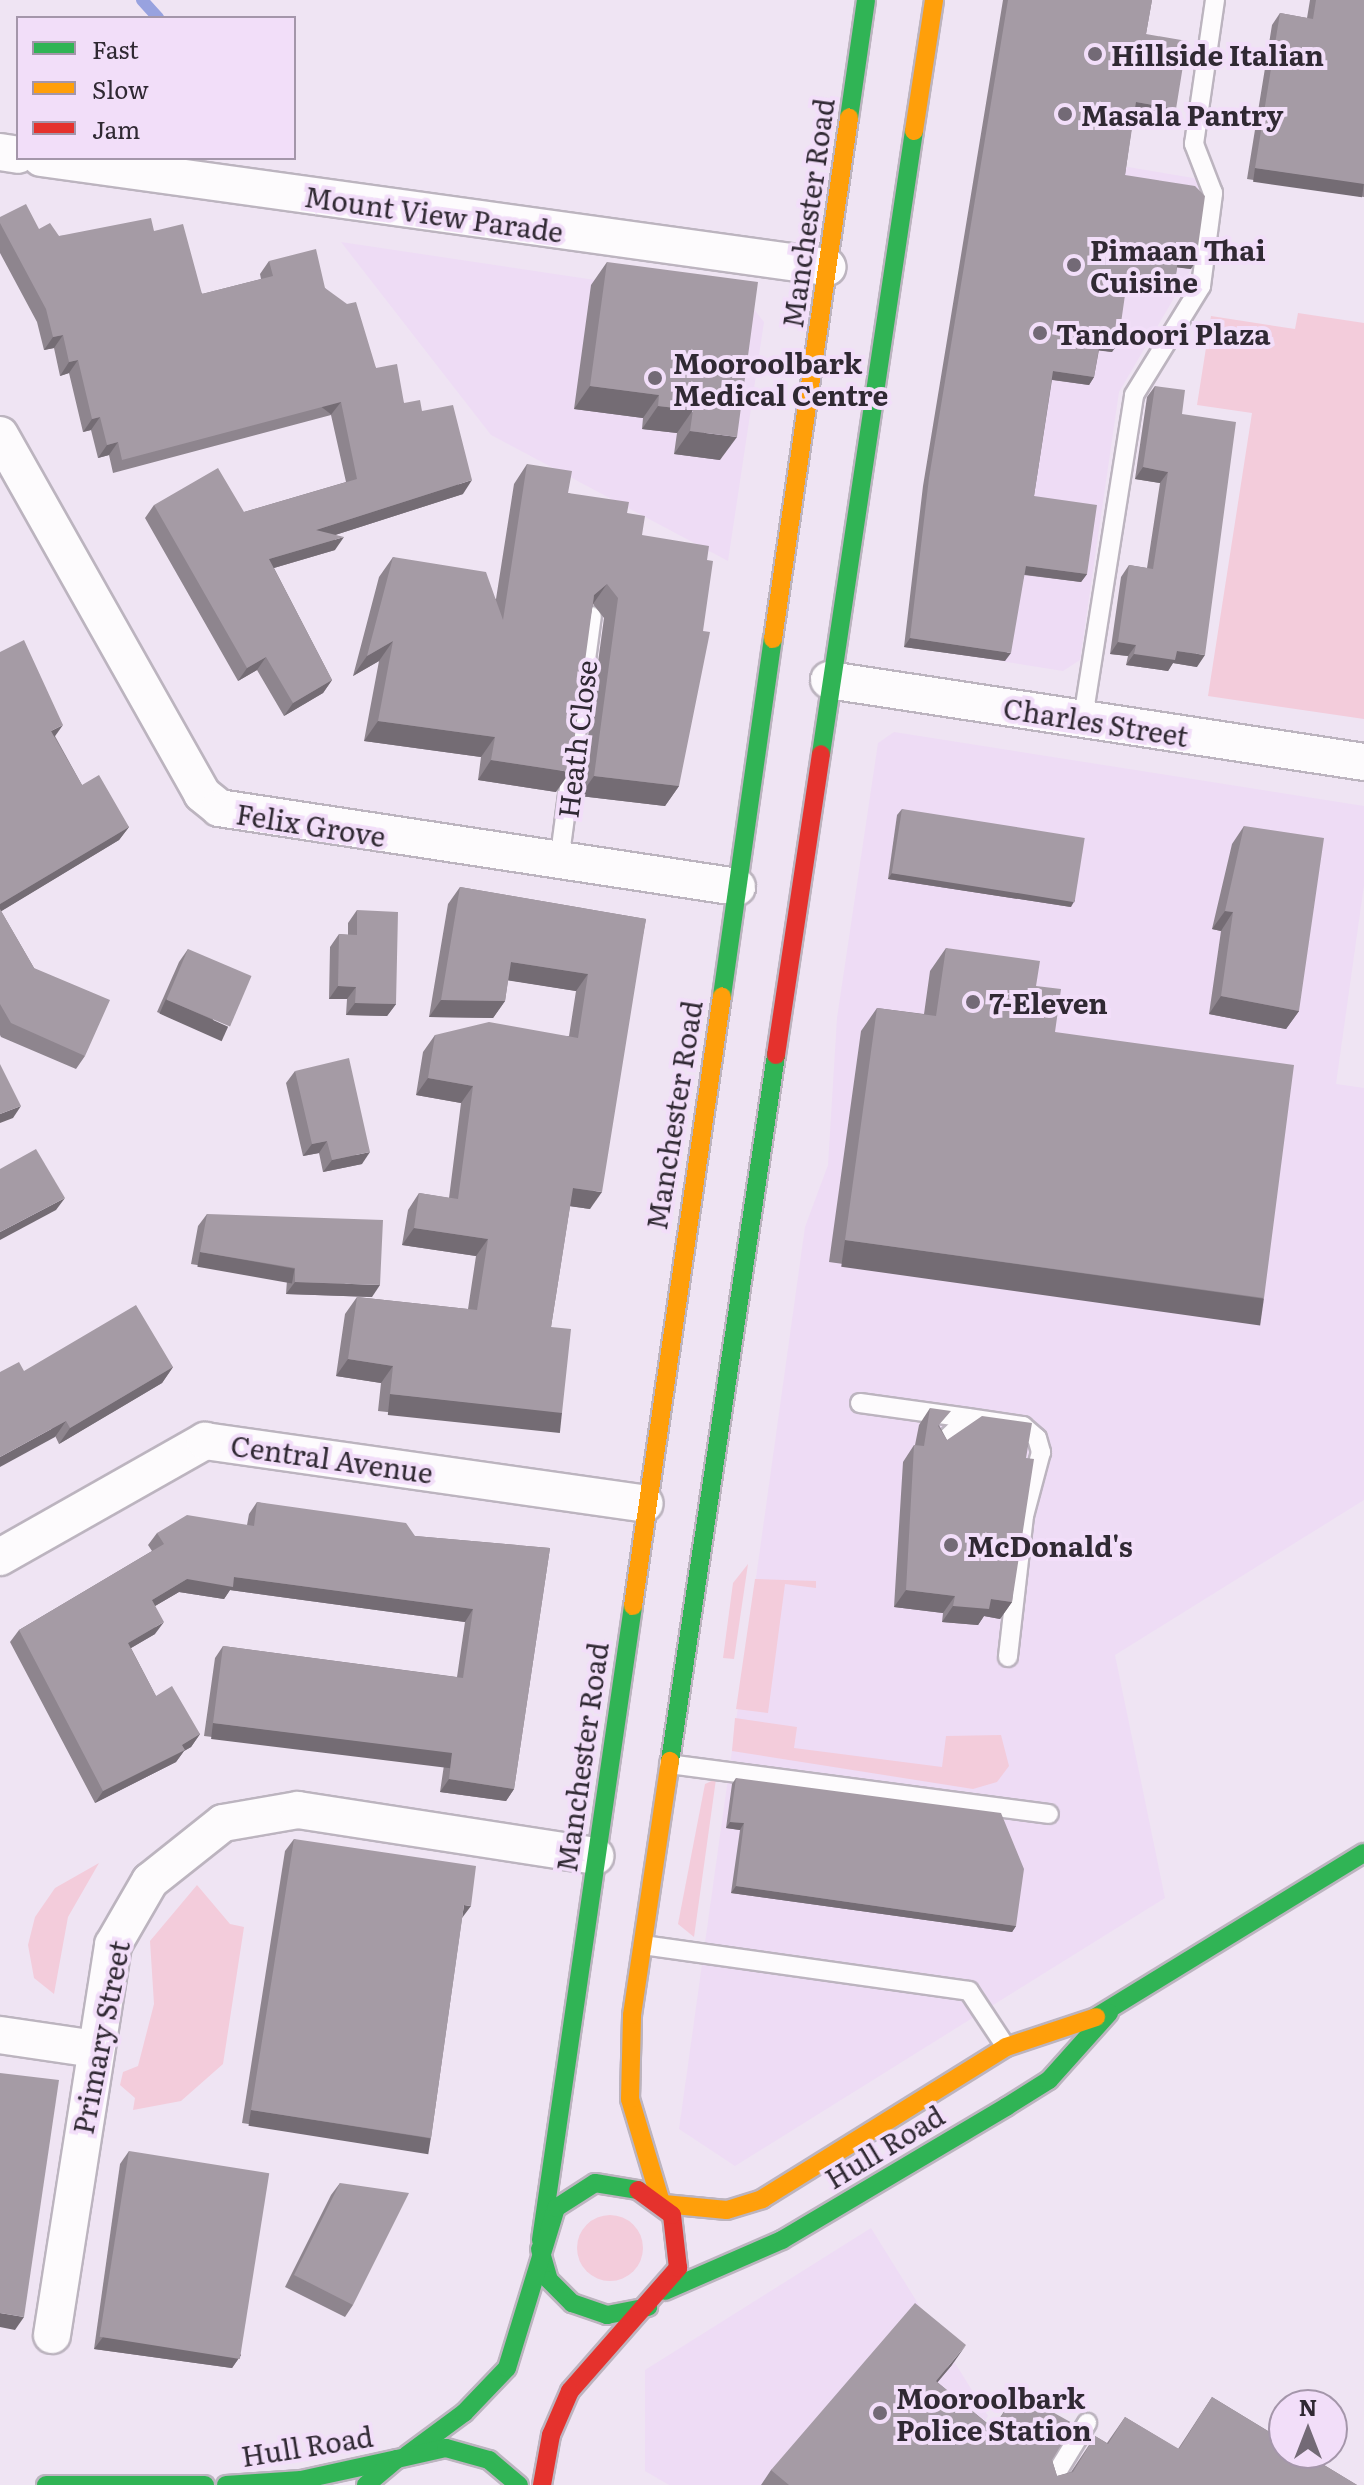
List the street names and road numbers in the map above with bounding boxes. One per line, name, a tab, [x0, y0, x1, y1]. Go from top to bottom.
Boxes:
street label: Manchester Road	[774, 96, 840, 330]
street label: Mount View Parade	[302, 178, 566, 248]
street label: Heath Close	[550, 658, 602, 820]
street label: Charles Street	[1001, 690, 1191, 752]
street label: Felix Grove	[234, 796, 388, 852]
street label: Manchester Road	[638, 998, 708, 1232]
street label: Central Avenue	[229, 1427, 435, 1489]
street label: Manchester Road	[548, 1640, 614, 1874]
street label: Primary Street	[65, 1937, 135, 2137]
street label: Hull Road	[818, 2097, 950, 2195]
street label: Hull Road	[239, 2418, 375, 2472]

